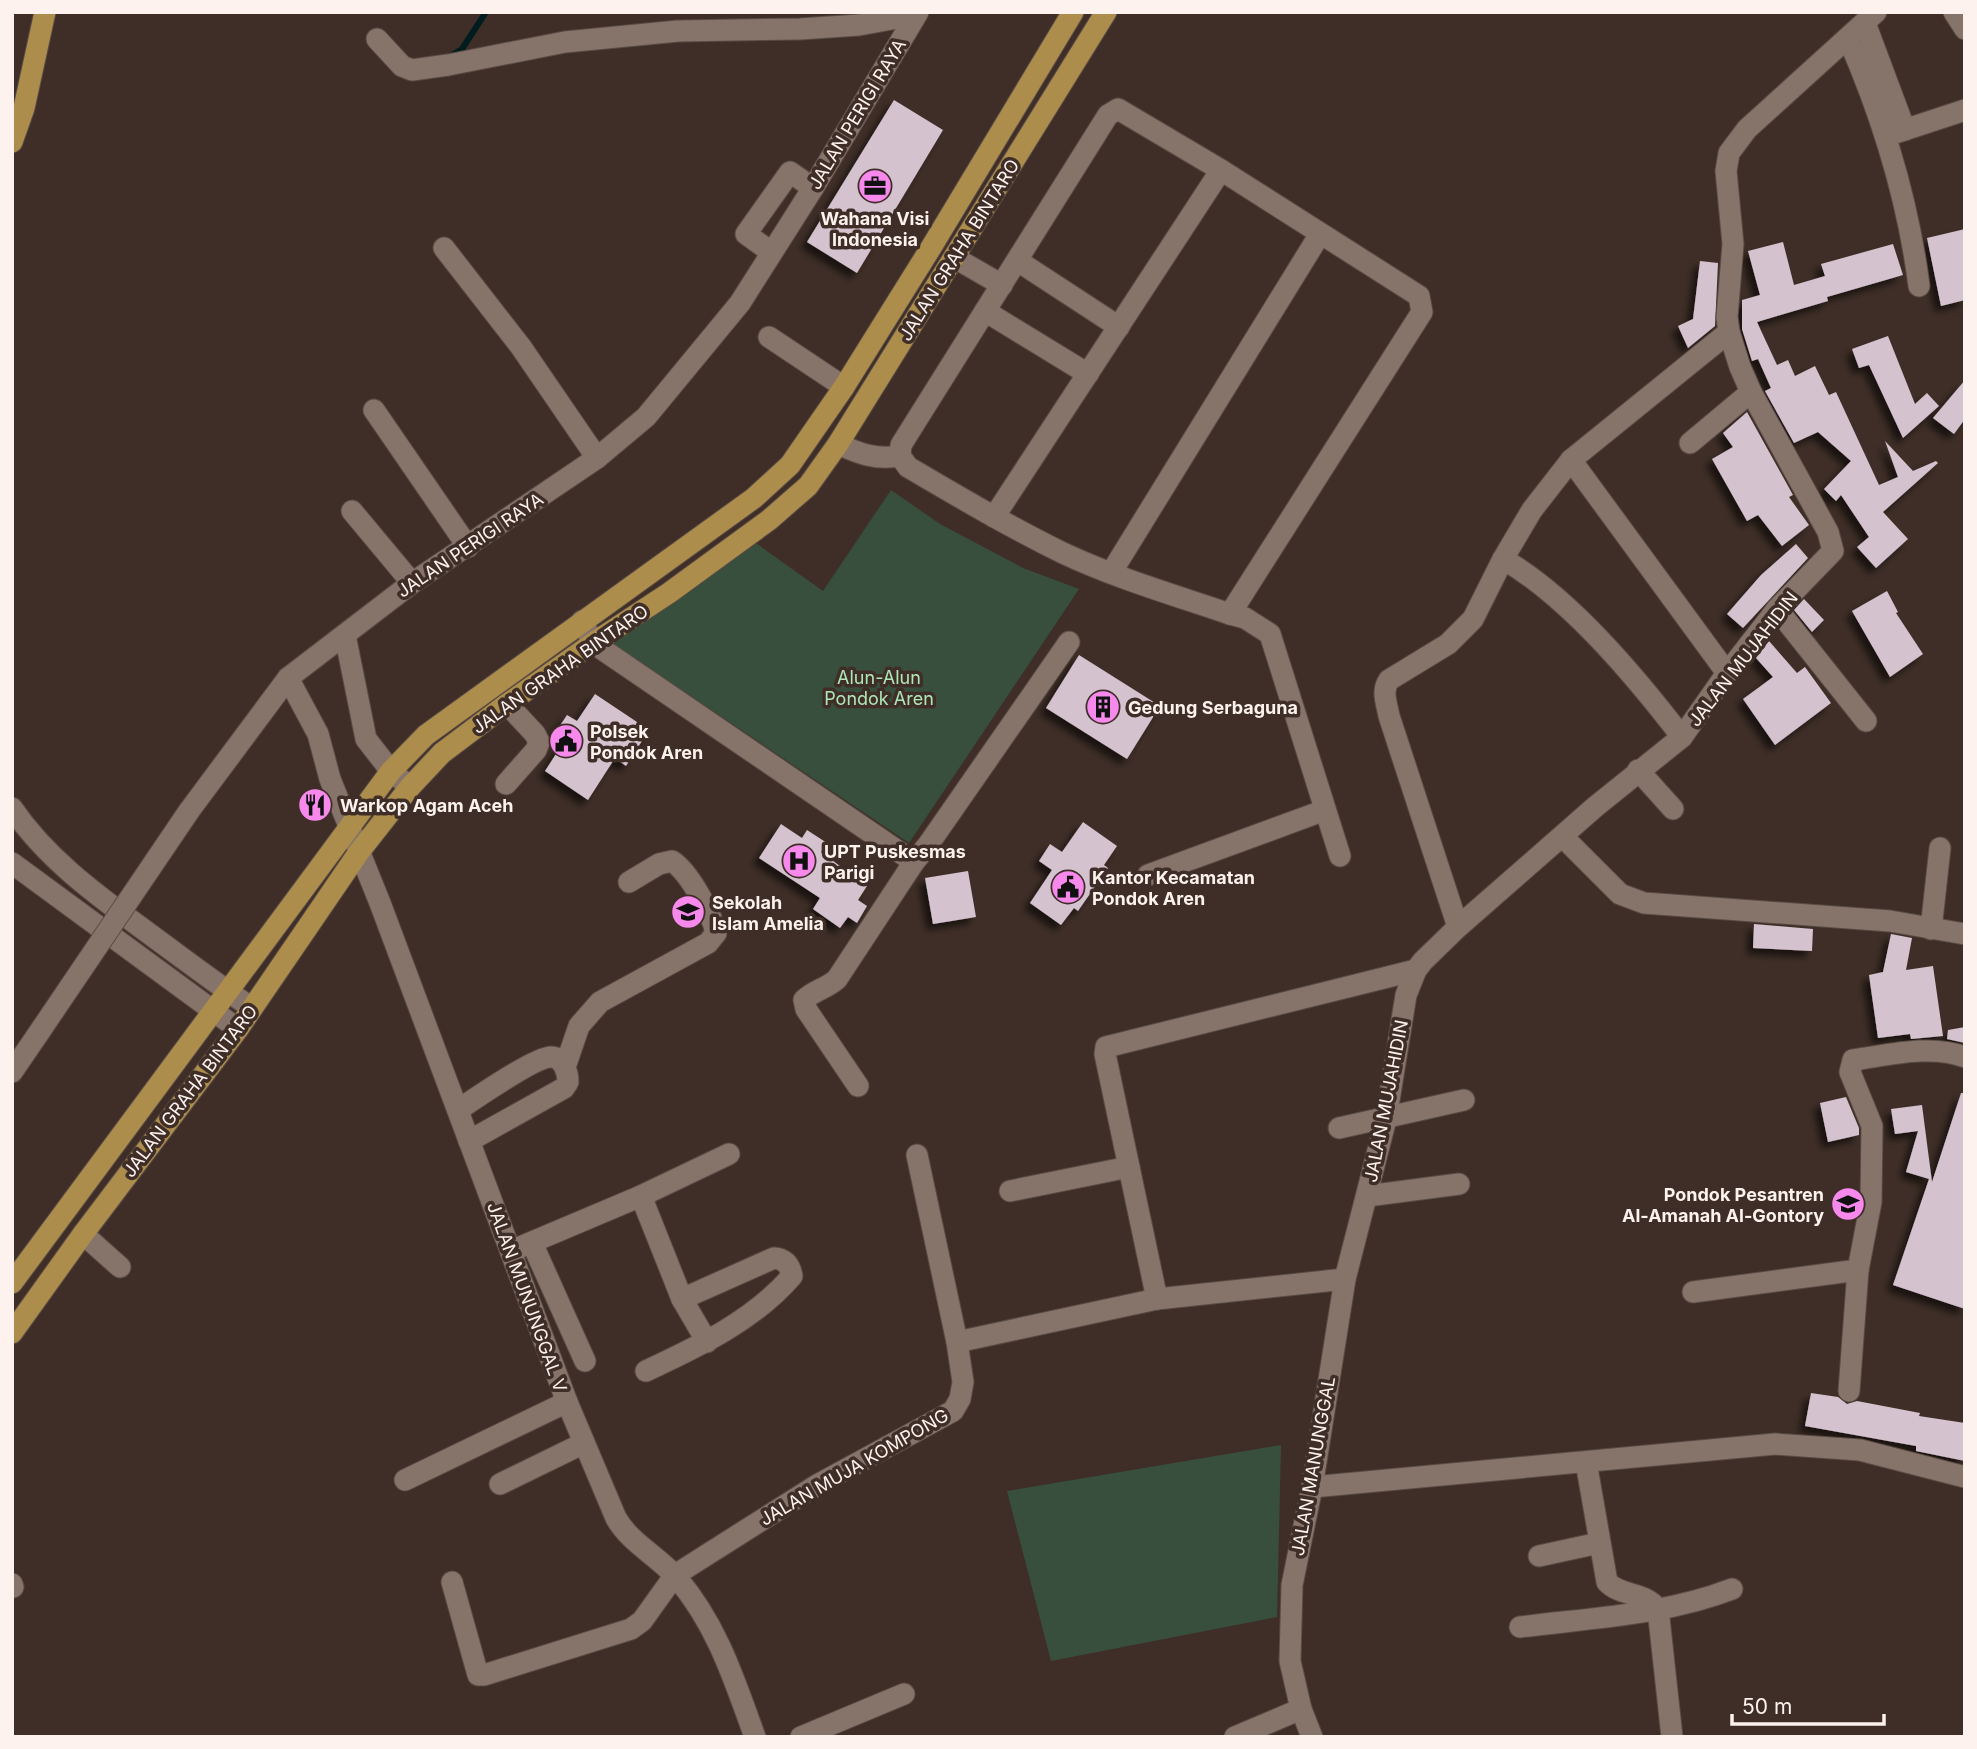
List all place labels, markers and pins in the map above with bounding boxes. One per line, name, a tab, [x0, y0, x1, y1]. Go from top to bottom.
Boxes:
office icon: Wahana Visi Indonesia	[856, 167, 894, 205]
place label: Wahana Visi Indonesia	[821, 208, 929, 250]
building icon: Gedung Serbaguna	[1084, 688, 1122, 726]
place label: Gedung Serbaguna	[1128, 697, 1298, 718]
place label: Polsek Pondok Aren	[590, 721, 703, 763]
public building icon: Polsek Pondok Aren	[547, 722, 585, 760]
restaurant icon: Warkop Agam Aceh	[296, 786, 334, 824]
place label: Warkop Agam Aceh	[340, 795, 513, 816]
place label: UPT Puskesmas Parigi	[824, 841, 966, 883]
hospital icon: UPT Puskesmas Parigi	[780, 842, 818, 880]
place label: Kantor Kecamatan Pondok Aren	[1092, 867, 1255, 909]
public building icon: Kantor Kecamatan Pondok Aren	[1049, 868, 1087, 906]
place label: Sekolah Islam Amelia	[712, 892, 824, 934]
school or university icon: Sekolah Islam Amelia	[669, 893, 707, 931]
place label: Pondok Pesantren Al-Amanah Al-Gontory	[1622, 1184, 1824, 1226]
school or university icon: Pondok Pesantren Al-Amanah Al-Gontory	[1829, 1185, 1867, 1223]

